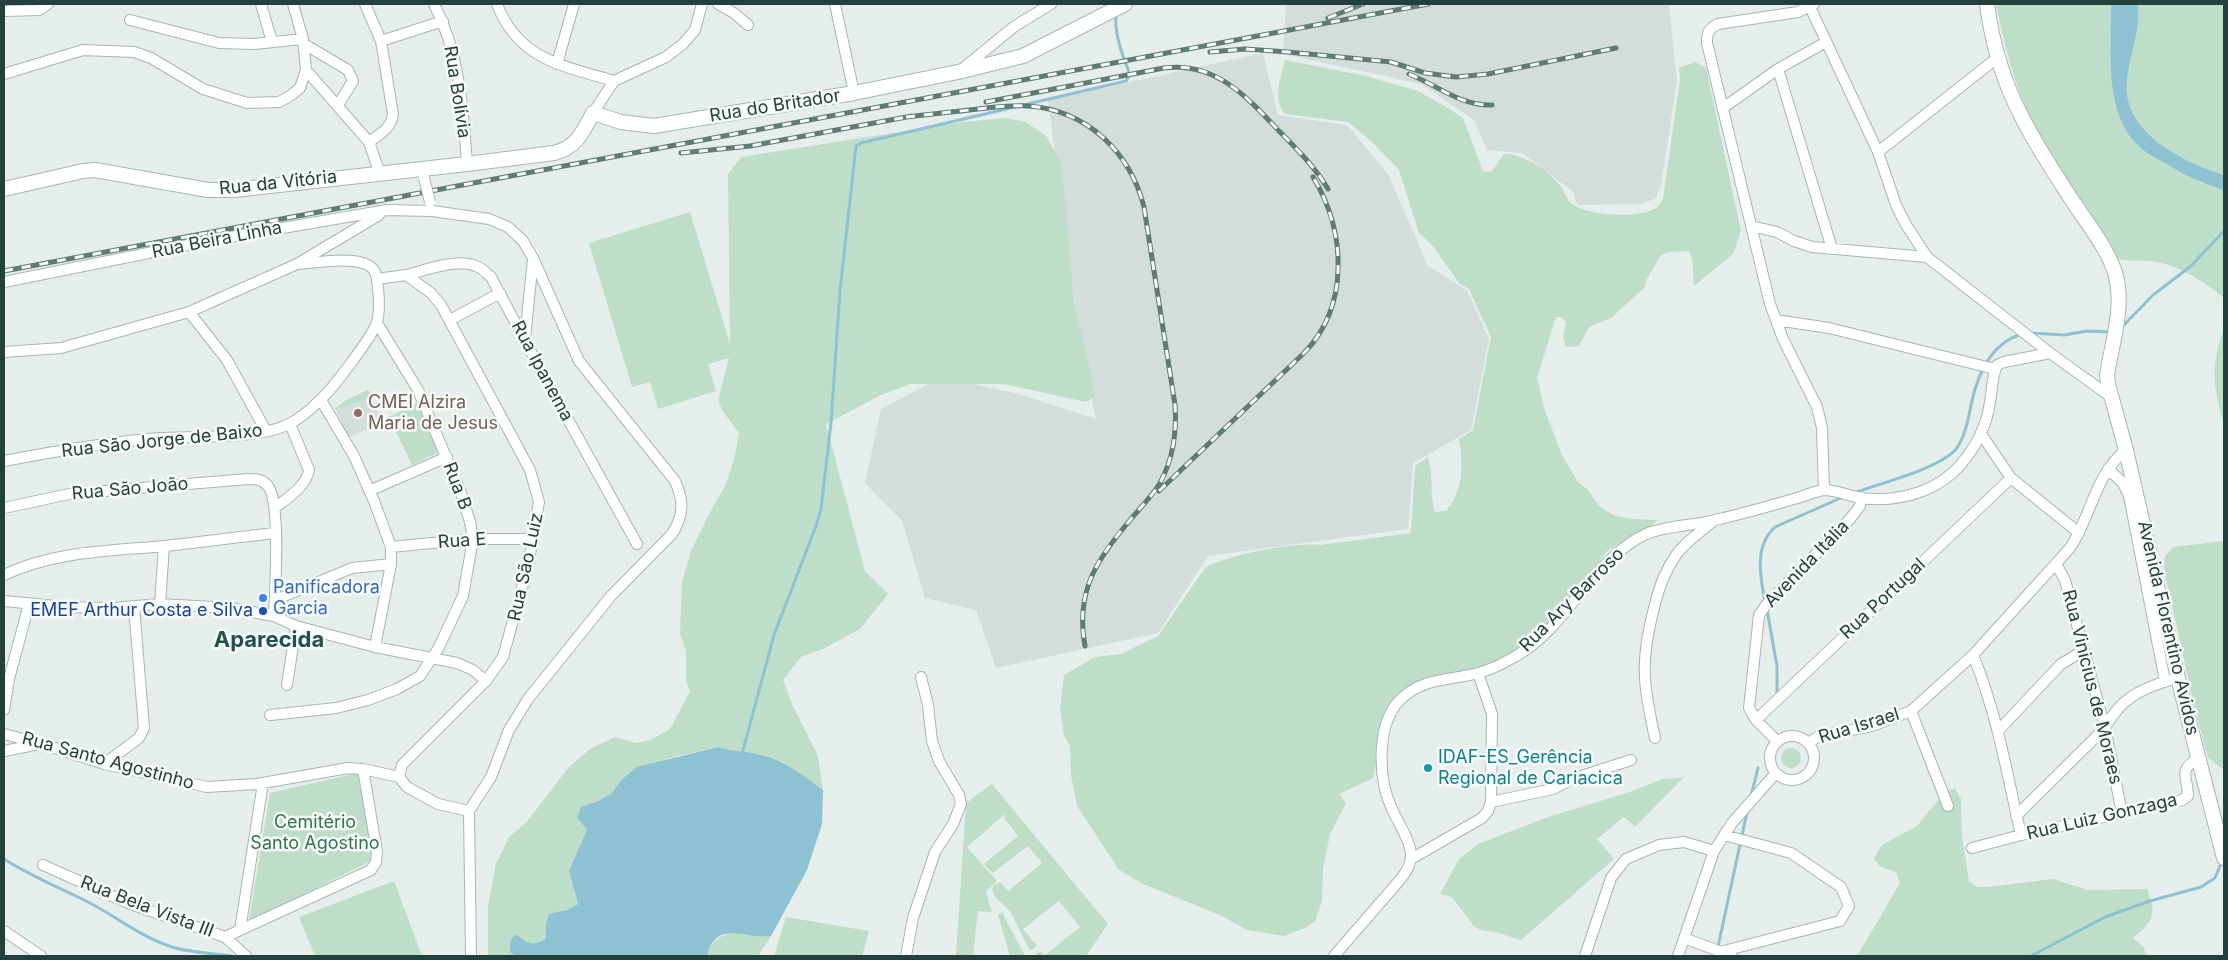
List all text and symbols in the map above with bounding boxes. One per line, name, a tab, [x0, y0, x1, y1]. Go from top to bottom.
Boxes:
street label: Rua Bolívia	[439, 44, 475, 140]
street label: Rua do Britador	[708, 85, 842, 127]
street label: Rua da Vitória	[218, 166, 338, 200]
street label: Rua Beira Linha	[150, 217, 284, 263]
street label: Rua Ipanema	[507, 317, 577, 425]
place label: CMEI Alzira Maria de Jesus	[368, 392, 498, 434]
marker: CMEI Alzira Maria de Jesus	[352, 407, 364, 419]
street label: Rua São Jorge de Baixo	[60, 420, 264, 462]
street label: Rua B	[438, 459, 476, 513]
street label: Rua São João	[71, 473, 189, 505]
street label: Rua São Luiz	[504, 511, 548, 623]
street label: Avenida Itália	[1760, 516, 1854, 612]
street label: Avenida Florentino Avidos	[2133, 519, 2203, 737]
street label: Rua E	[437, 529, 487, 553]
street label: Rua Ary Barroso	[1515, 543, 1629, 657]
street label: Rua Portugal	[1836, 554, 1930, 644]
place label: Panificadora Garcia	[273, 577, 380, 620]
street label: Rua Vinicius de Moraes	[2057, 588, 2127, 786]
marker: Panificadora Garcia	[257, 592, 269, 604]
place label: EMEF Arthur Costa e Silva	[30, 600, 253, 622]
marker: EMEF Arthur Costa e Silva	[257, 605, 269, 617]
district label: Aparecida	[214, 627, 324, 653]
street label: Rua Israel	[1816, 703, 1902, 749]
street label: Rua Santo Agostinho	[20, 728, 196, 794]
place label: IDAF-ES_Gerência Regional de Cariacica	[1438, 747, 1623, 790]
marker: IDAF-ES_Gerência Regional de Cariacica	[1422, 762, 1434, 774]
street label: Rua Luiz Gonzaga	[2025, 789, 2179, 845]
park label: Cemitério Santo Agostino	[250, 812, 380, 854]
street label: Rua Bela Vista III	[77, 872, 217, 942]

